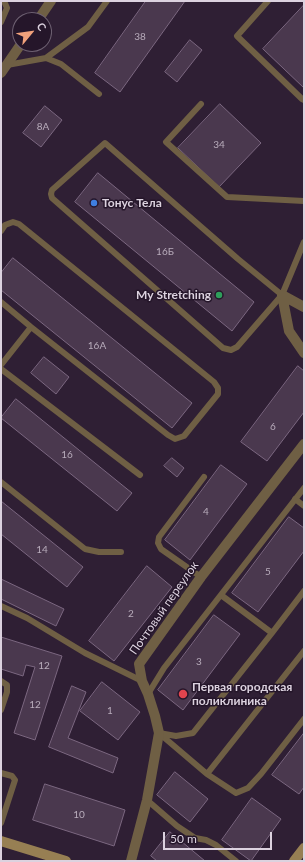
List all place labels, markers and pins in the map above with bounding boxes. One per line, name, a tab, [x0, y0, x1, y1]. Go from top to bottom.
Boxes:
place label: Тонус Тела	[102, 196, 162, 210]
marker: Тонус Тела	[89, 198, 99, 208]
place label: My Stretching	[136, 288, 211, 302]
marker: My Stretching	[214, 290, 224, 300]
place label: Первая городская поликлиника	[192, 680, 292, 708]
marker: Первая городская поликлиника	[177, 688, 189, 700]

